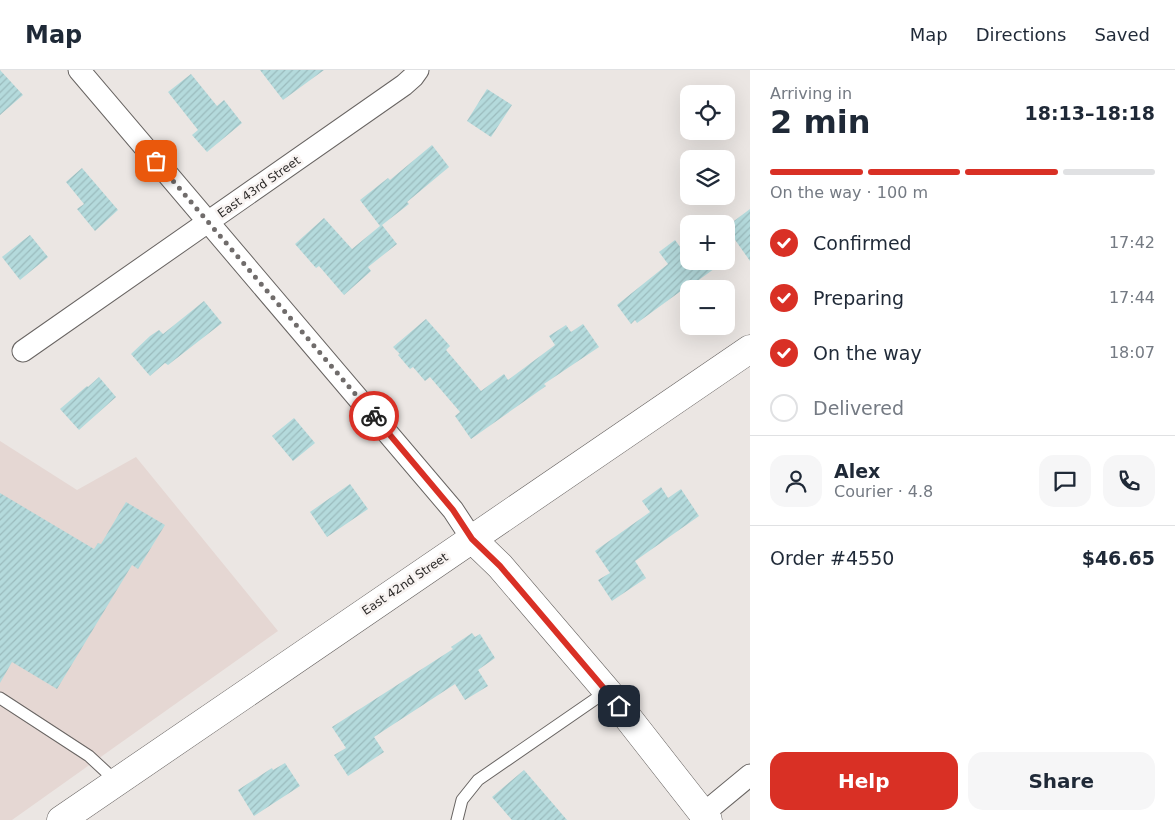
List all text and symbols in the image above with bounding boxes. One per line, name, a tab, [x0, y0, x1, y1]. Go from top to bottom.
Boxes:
text: Map	[25, 21, 82, 49]
text: Map	[910, 24, 948, 45]
text: Directions	[976, 24, 1066, 45]
text: Saved	[1094, 24, 1150, 45]
text: Arriving in	[770, 84, 852, 103]
map controls	[680, 85, 735, 335]
button: locate	[680, 85, 735, 140]
text: 18:13–18:18	[1025, 102, 1155, 124]
text: 2 min	[770, 103, 871, 141]
pin	[135, 140, 177, 182]
icon: bag	[142, 147, 170, 175]
button: layers	[680, 150, 735, 205]
street label: East 43rd Street	[215, 153, 303, 221]
text: On the way · 100 m	[770, 183, 928, 202]
button: +	[680, 215, 735, 270]
icon: check	[770, 229, 798, 257]
text: Confirmed	[813, 232, 912, 254]
text: 17:42	[1109, 233, 1155, 252]
button: −	[680, 280, 735, 335]
icon: check	[770, 284, 798, 312]
text: Preparing	[813, 287, 904, 309]
text: 17:44	[1109, 288, 1155, 307]
icon: check	[770, 339, 798, 367]
text: On the way	[813, 342, 922, 364]
text: 18:07	[1109, 343, 1155, 362]
courier	[349, 391, 399, 441]
text: Delivered	[813, 397, 904, 419]
icon: bike	[360, 402, 388, 430]
button: person	[770, 455, 822, 507]
button: chat	[1039, 455, 1091, 507]
button: phone	[1103, 455, 1155, 507]
text: Alex	[834, 460, 880, 482]
text: Courier · 4.8	[834, 482, 933, 501]
text: Order #4550	[770, 547, 894, 569]
text: $46.65	[1082, 547, 1155, 569]
street label: East 42nd Street	[359, 550, 451, 618]
pin	[598, 685, 640, 727]
icon: home	[605, 692, 633, 720]
button: Help	[770, 752, 958, 810]
button: Share	[968, 752, 1155, 810]

